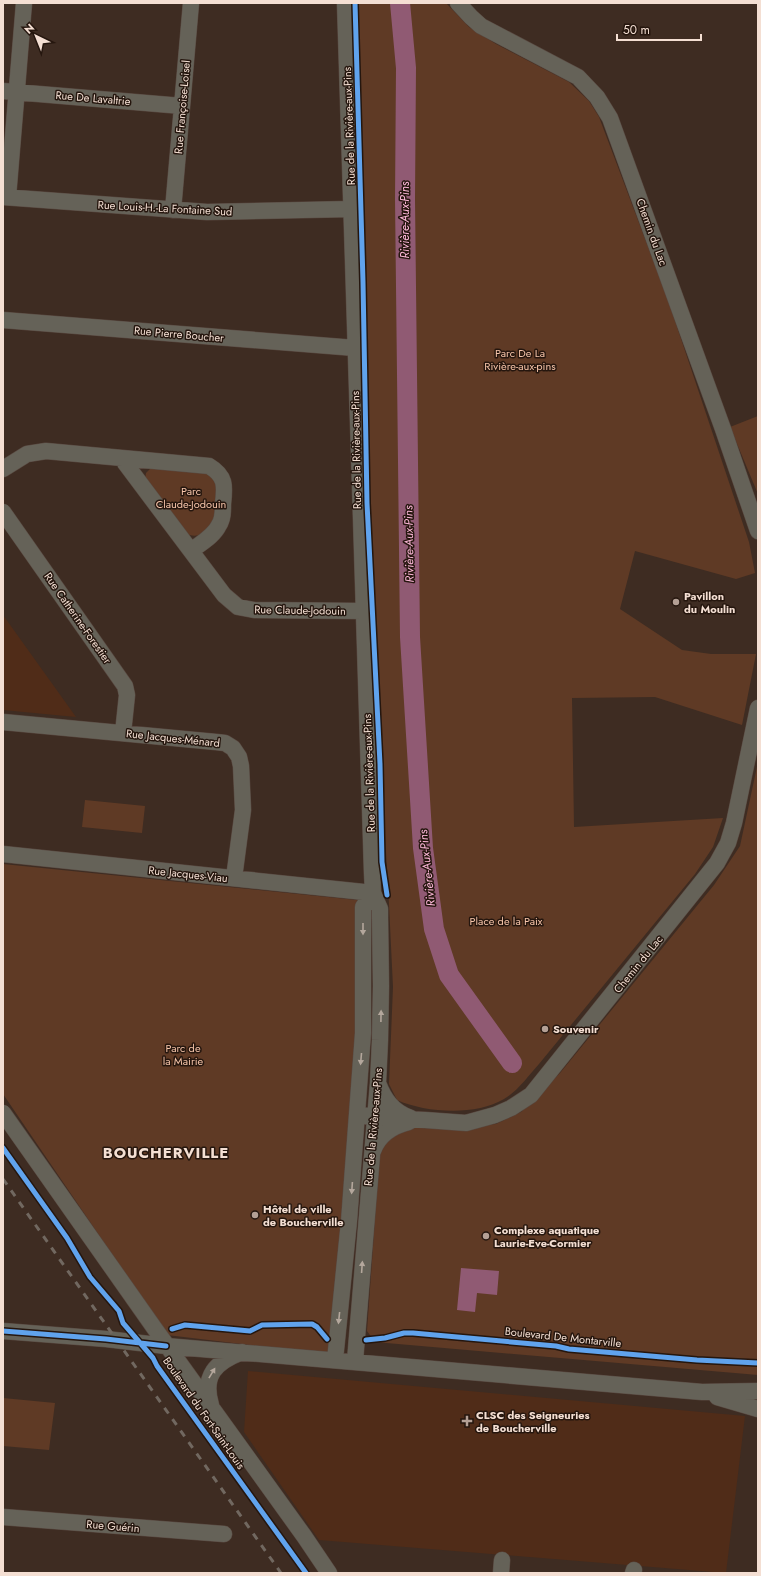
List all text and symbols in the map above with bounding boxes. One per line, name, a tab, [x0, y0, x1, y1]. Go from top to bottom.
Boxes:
north arrow	[16, 16, 56, 56]
scale bar	[617, 16, 701, 42]
text: N	[21, 20, 38, 38]
text: 50 m	[623, 21, 650, 39]
street label: Rue Françoise-Loisel	[170, 59, 194, 155]
street label: Rue de la Rivière-aux-Pins	[339, 66, 359, 185]
street label: Rue De Lavaltrie	[55, 87, 131, 109]
water label: Rivière-Aux-Pins	[396, 181, 414, 259]
street label: Rue Louis-H.-La Fontaine Sud	[97, 196, 233, 220]
street label: Chemin du Lac	[632, 196, 672, 268]
street label: Rue Pierre Boucher	[133, 322, 225, 346]
park label: Parc De La Rivière-aux-pins	[484, 345, 556, 374]
street label: Rue de la Rivière-aux-Pins	[347, 390, 365, 509]
park label: Parc Claude-Jodouin	[156, 483, 226, 512]
water label: Rivière-Aux-Pins	[399, 505, 419, 583]
street label: Rue Catherine-Forestier	[40, 569, 116, 667]
place label: Pavillon du Moulin	[684, 588, 735, 617]
marker: Pavillon du Moulin	[671, 597, 681, 607]
street label: Rue Claude-Jodouin	[254, 601, 346, 619]
street label: Rue de la Rivière-aux-Pins	[359, 713, 379, 832]
street label: Rue Jacques-Ménard	[125, 725, 221, 751]
water label: Rivière-Aux-Pins	[414, 828, 440, 907]
street label: Rue Jacques-Viau	[148, 862, 228, 886]
park label: Place de la Paix	[470, 913, 543, 929]
one-way arrow	[360, 923, 366, 936]
street label: Chemin du Lac	[610, 932, 666, 996]
one-way arrow	[378, 1009, 384, 1022]
place label: Souvenir	[553, 1021, 599, 1037]
marker: Souvenir	[540, 1024, 550, 1034]
park label: Parc de la Mairie	[163, 1040, 204, 1069]
one-way arrow	[357, 1053, 364, 1065]
street label: Rue de la Rivière-aux-Pins	[360, 1067, 386, 1187]
district label: BOUCHERVILLE	[103, 1142, 229, 1164]
one-way arrow	[348, 1182, 355, 1194]
place label: Hôtel de ville de Boucherville	[263, 1201, 343, 1230]
marker: Hôtel de ville de Boucherville	[250, 1210, 260, 1220]
place label: Complexe aquatique Laurie-Eve-Cormier	[494, 1222, 599, 1251]
marker: Complexe aquatique Laurie-Eve-Cormier	[481, 1231, 491, 1241]
one-way arrow	[358, 1261, 365, 1273]
one-way arrow	[336, 1312, 343, 1324]
street label: Boulevard De Montarville	[504, 1323, 622, 1351]
street label: Boulevard du Fort-Saint-Louis	[159, 1354, 249, 1473]
one-way arrow	[209, 1367, 216, 1379]
place label: CLSC des Seigneuries de Boucherville	[476, 1407, 590, 1436]
marker: CLSC des Seigneuries de Boucherville	[461, 1415, 473, 1427]
street label: Rue Guérin	[86, 1516, 140, 1536]

